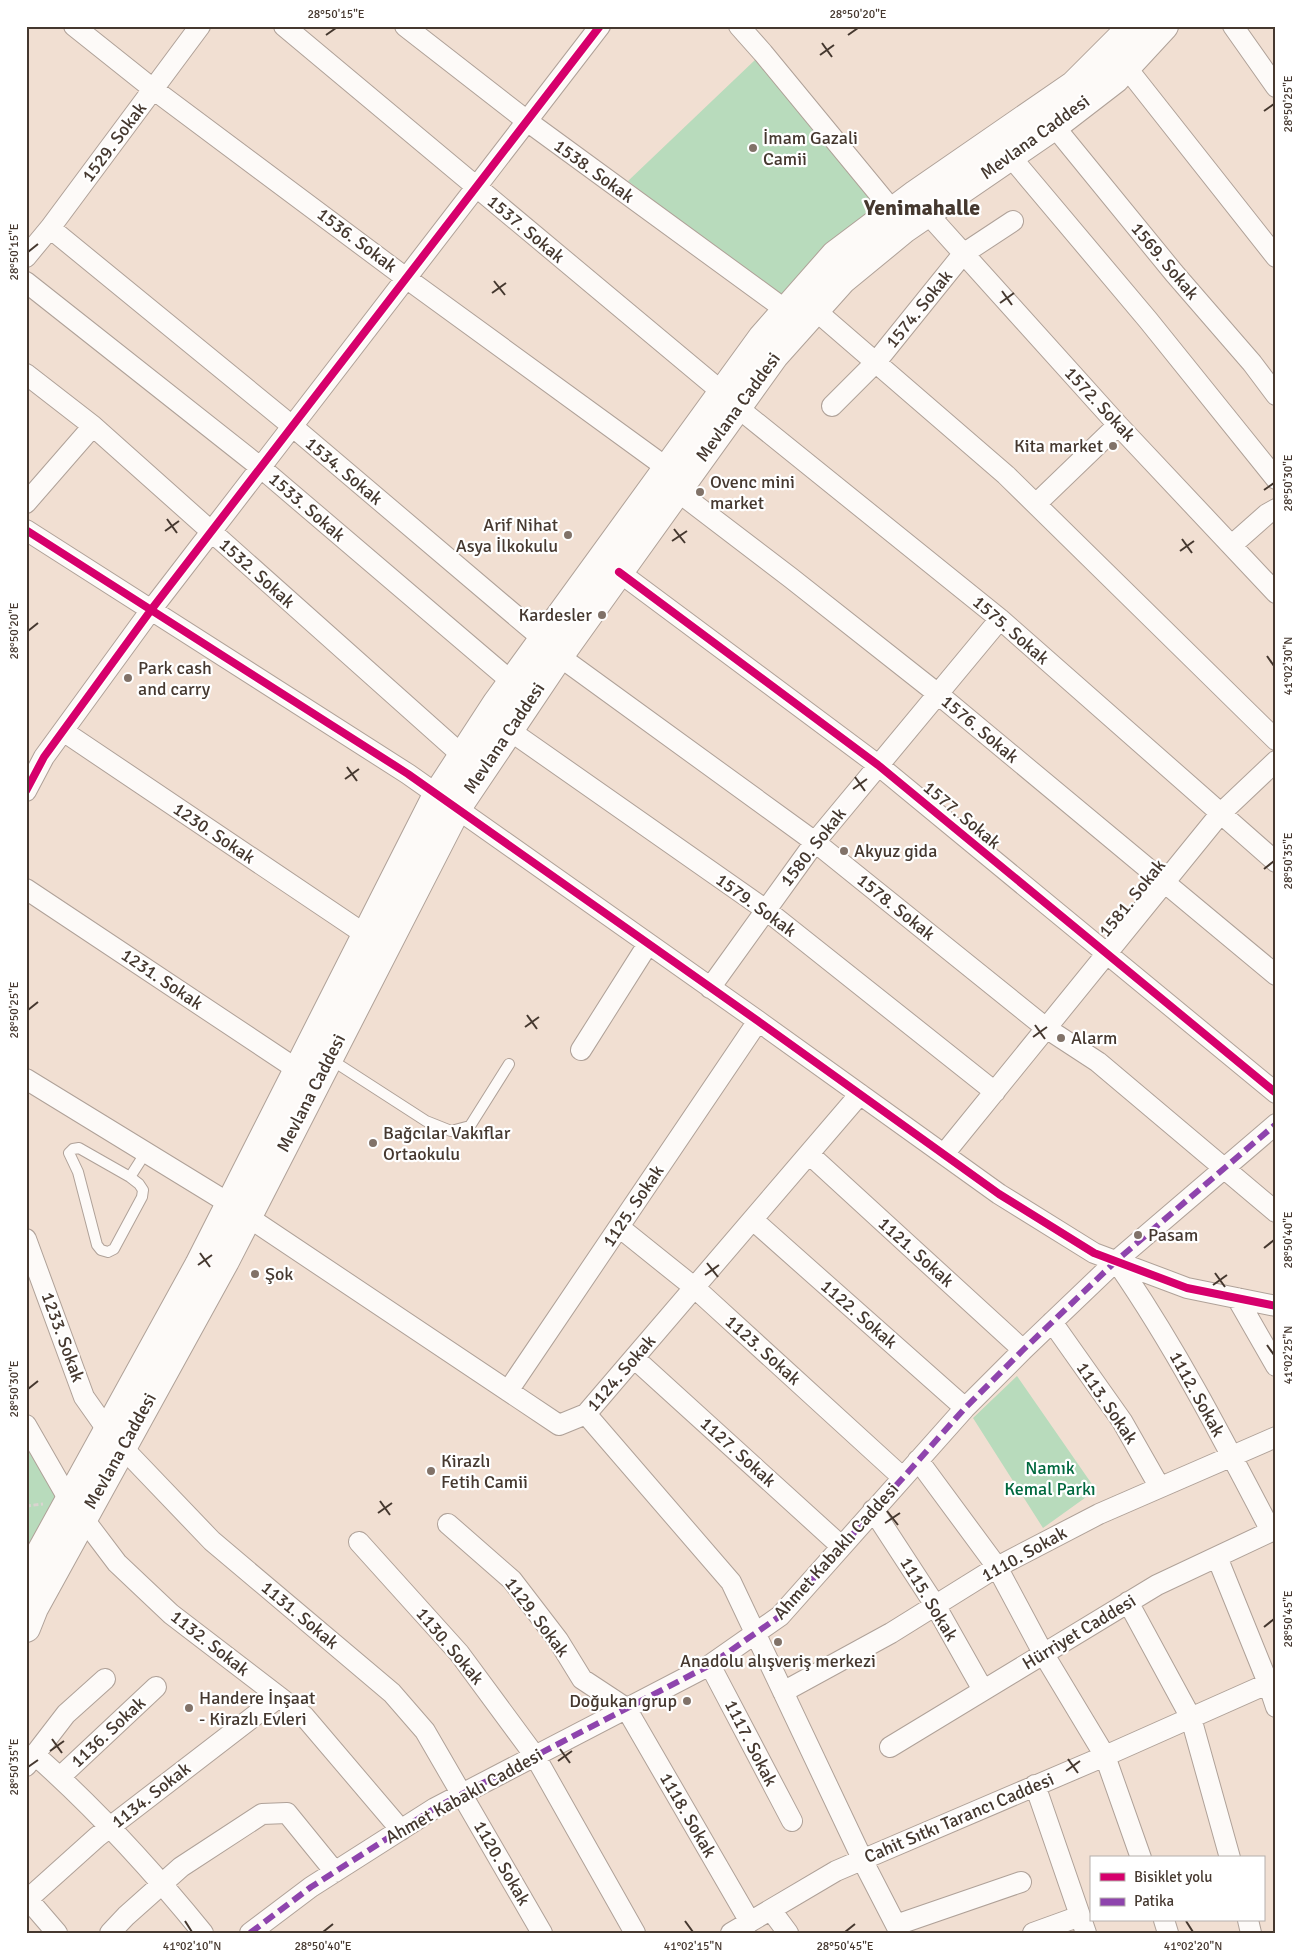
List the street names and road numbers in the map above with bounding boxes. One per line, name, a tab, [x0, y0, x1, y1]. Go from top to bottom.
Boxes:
street label: Mevlana Caddesi	[976, 90, 1094, 184]
street label: 1529. Sokak	[77, 98, 151, 186]
street label: 1538. Sokak	[549, 134, 639, 208]
street label: 1537. Sokak	[483, 190, 569, 268]
street label: 1536. Sokak	[313, 203, 401, 277]
street label: 1569. Sokak	[1126, 218, 1204, 304]
street label: 1574. Sokak	[881, 266, 957, 352]
street label: Mevlana Caddesi	[691, 348, 785, 466]
street label: 1572. Sokak	[1060, 362, 1140, 446]
street label: 1534. Sokak	[301, 432, 387, 510]
street label: 1533. Sokak	[264, 468, 350, 546]
street label: 1532. Sokak	[215, 533, 299, 613]
street label: 1575. Sokak	[968, 591, 1054, 669]
street label: Mevlana Caddesi	[459, 678, 549, 798]
street label: 1576. Sokak	[937, 690, 1023, 768]
street label: 1577. Sokak	[919, 776, 1005, 854]
street label: 1230. Sokak	[169, 798, 259, 868]
street label: 1580. Sokak	[775, 803, 851, 891]
street label: 1581. Sokak	[1094, 855, 1170, 941]
street label: 1579. Sokak	[711, 868, 801, 942]
street label: 1578. Sokak	[853, 869, 939, 945]
street label: 1231. Sokak	[117, 944, 207, 1014]
street label: Mevlana Caddesi	[272, 1030, 350, 1156]
street label: 1125. Sokak	[598, 1161, 668, 1251]
street label: 1121. Sokak	[874, 1212, 958, 1292]
street label: 1122. Sokak	[816, 1275, 902, 1353]
street label: 1233. Sokak	[37, 1289, 89, 1385]
street label: 1123. Sokak	[721, 1310, 805, 1390]
street label: 1124. Sokak	[582, 1330, 660, 1416]
street label: 1112. Sokak	[1165, 1348, 1229, 1440]
street label: 1113. Sokak	[1072, 1358, 1142, 1448]
street label: Mevlana Caddesi	[79, 1389, 161, 1513]
street label: 1127. Sokak	[696, 1412, 780, 1492]
street label: Ahmet Kabaklı Caddesi	[769, 1478, 903, 1624]
street label: 1110. Sokak	[978, 1522, 1070, 1586]
street label: 1115. Sokak	[895, 1553, 963, 1645]
street label: 1129. Sokak	[500, 1573, 574, 1661]
street label: 1131. Sokak	[257, 1576, 343, 1654]
street label: Hürriyet Caddesi	[1018, 1590, 1140, 1674]
street label: 1130. Sokak	[411, 1603, 489, 1689]
street label: 1132. Sokak	[166, 1605, 254, 1681]
street label: 1136. Sokak	[66, 1692, 150, 1772]
street label: 1117. Sokak	[720, 1696, 782, 1790]
street label: Ahmet Kabaklı Caddesi	[382, 1744, 546, 1848]
street label: 1134. Sokak	[107, 1757, 195, 1833]
street label: Cahit Sıtkı Tarancı Caddesi	[861, 1768, 1057, 1868]
street label: 1118. Sokak	[655, 1769, 721, 1861]
street label: 1120. Sokak	[469, 1817, 535, 1909]

